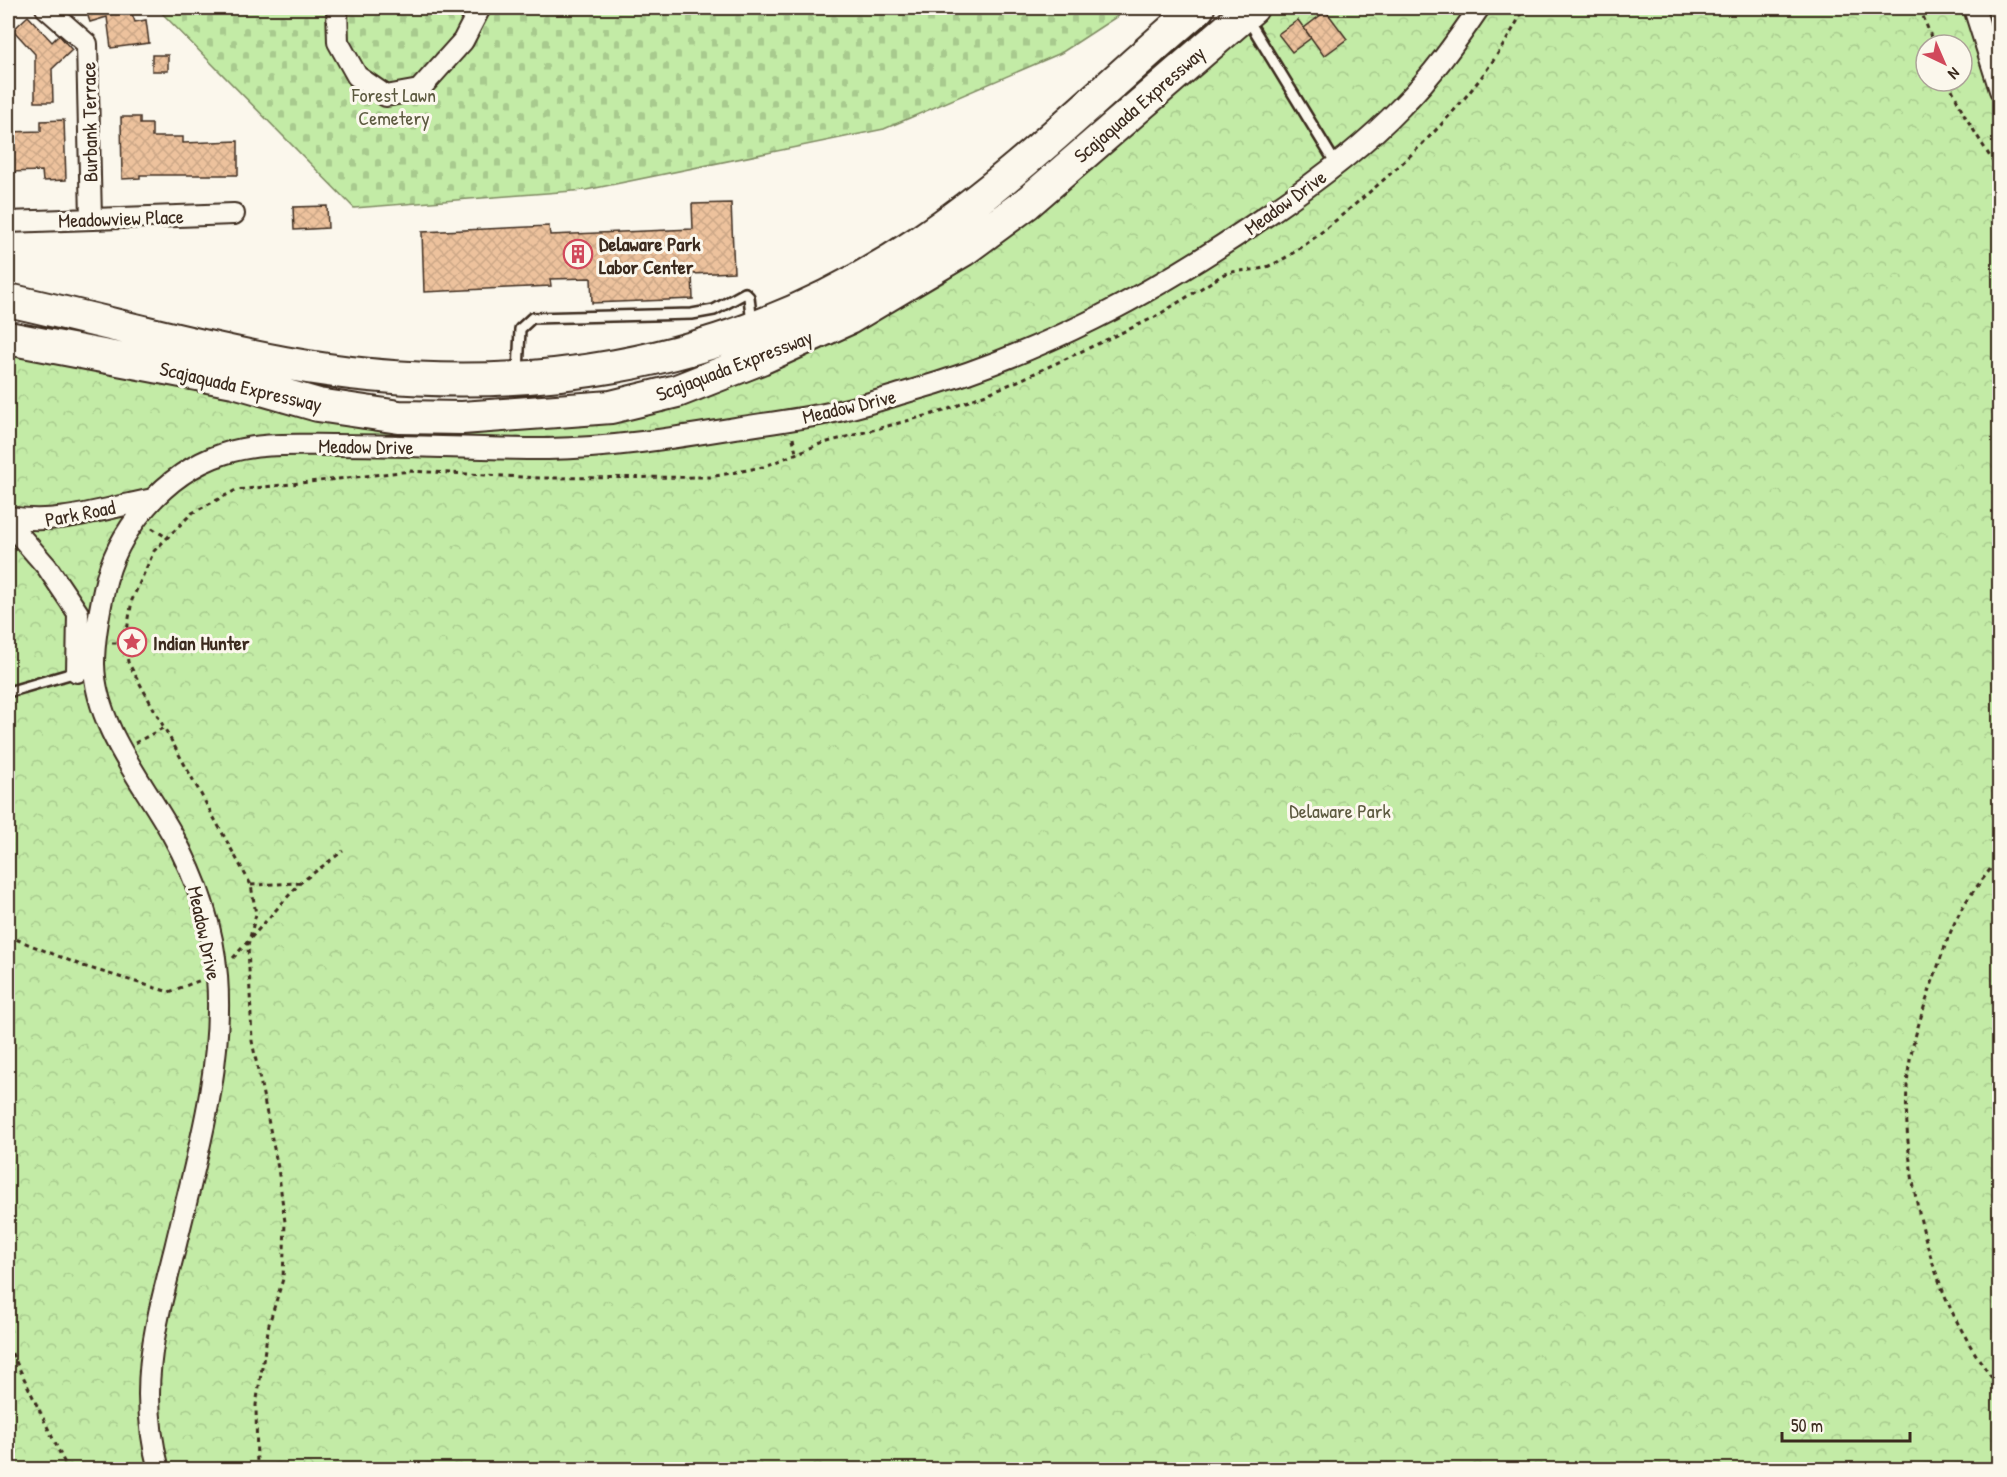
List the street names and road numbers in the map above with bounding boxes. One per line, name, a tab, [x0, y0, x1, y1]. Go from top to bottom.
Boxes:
street label: Scajaquada Expressway	[1068, 39, 1210, 169]
street label: Burbank Terrace	[74, 62, 104, 182]
street label: Meadow Drive	[1239, 163, 1331, 241]
street label: Meadowview Place	[58, 202, 184, 234]
street label: Scajaquada Expressway	[652, 323, 816, 407]
street label: Scajaquada Expressway	[157, 354, 325, 418]
street label: Meadow Drive	[800, 382, 898, 430]
street label: Meadow Drive	[318, 432, 414, 460]
street label: Park Road	[43, 493, 118, 533]
street label: Meadow Drive	[182, 884, 228, 982]

